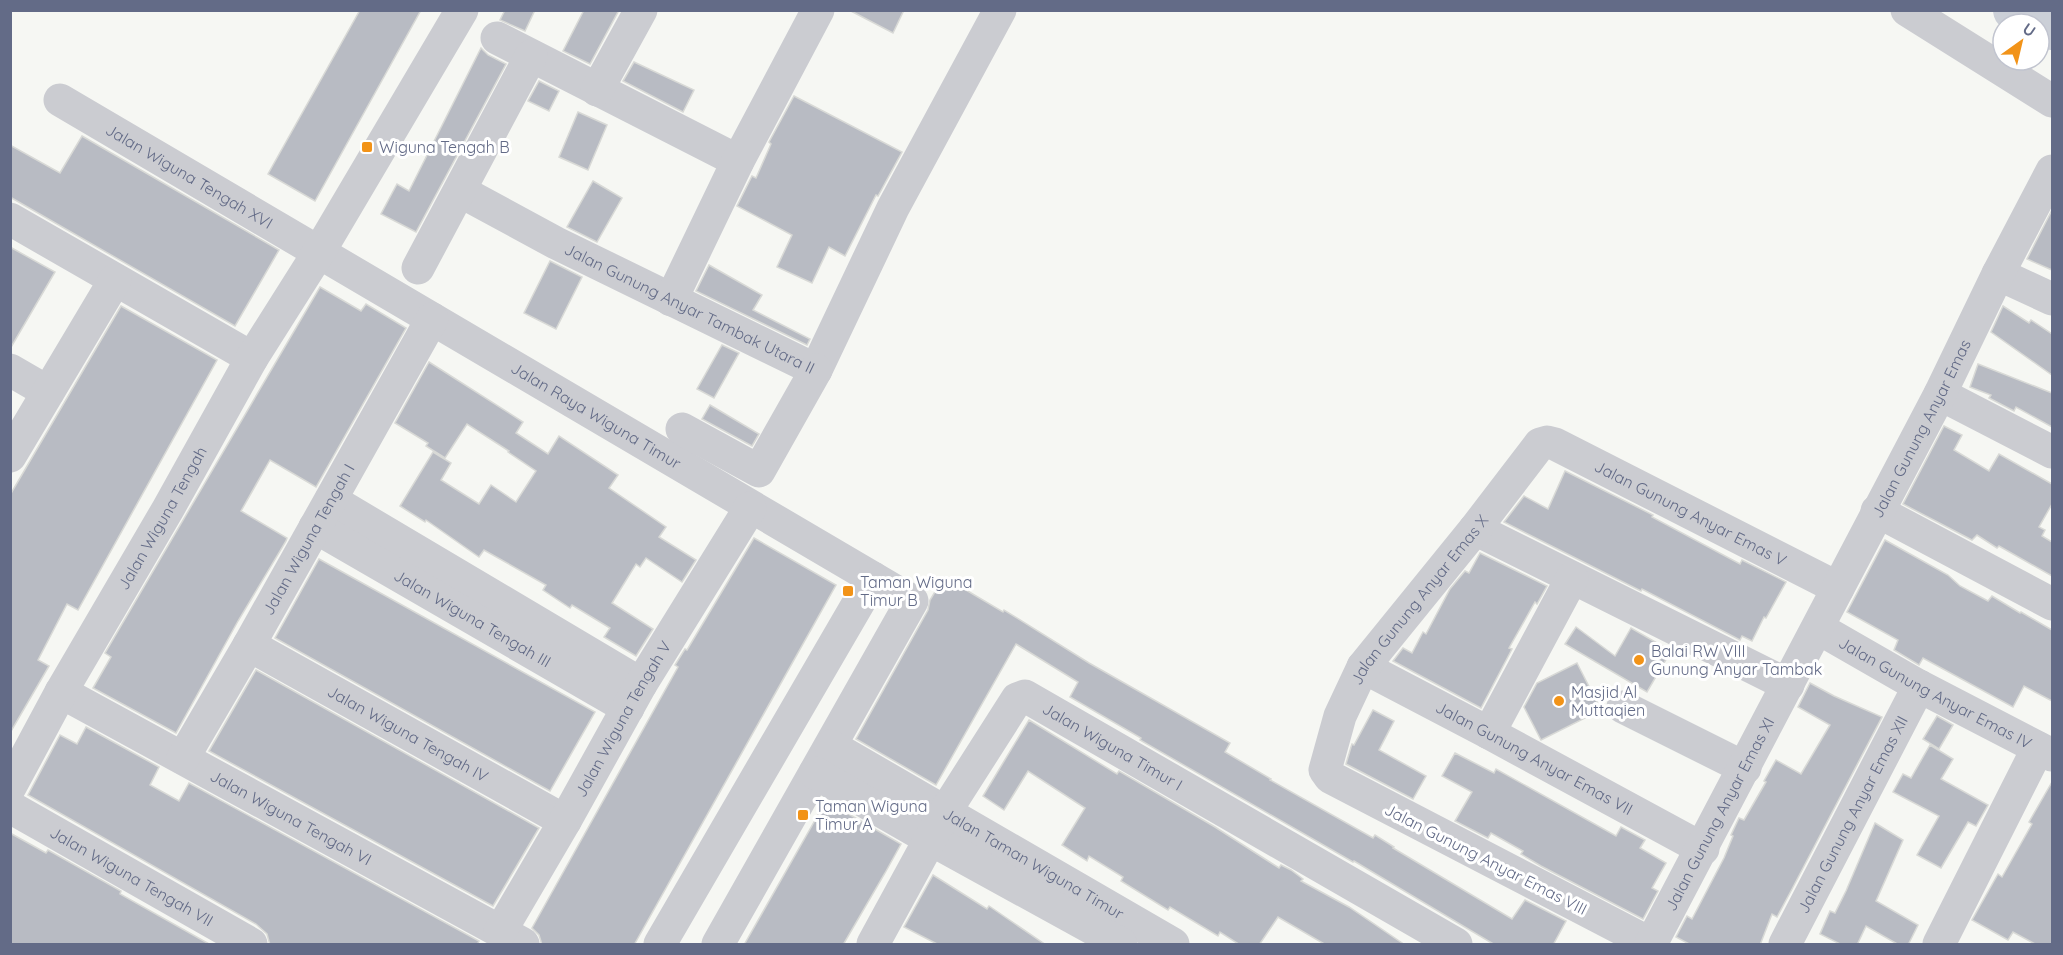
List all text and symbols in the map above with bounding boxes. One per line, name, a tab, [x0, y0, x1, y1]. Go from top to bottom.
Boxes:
north arrow	[1991, 12, 2051, 72]
text: U	[2019, 18, 2040, 41]
street label: Jalan Wiguna Tengah XVI	[102, 119, 277, 233]
place label: Wiguna Tengah B	[379, 137, 510, 157]
marker: Wiguna Tengah B	[360, 140, 374, 154]
street label: Jalan Gunung Anyar Tambak Utara II	[561, 239, 818, 378]
street label: Jalan Gunung Anyar Emas	[1867, 336, 1975, 521]
street label: Jalan Raya Wiguna Timur	[508, 358, 685, 473]
street label: Jalan Wiguna Tengah	[113, 443, 211, 593]
street label: Jalan Gunung Anyar Emas V	[1591, 456, 1790, 570]
street label: Jalan Wiguna Tengah I	[258, 460, 359, 618]
street label: Jalan Gunung Anyar Emas X	[1346, 510, 1493, 688]
street label: Jalan Wiguna Tengah III	[390, 565, 555, 671]
place label: Taman Wiguna Timur B	[860, 572, 972, 610]
marker: Taman Wiguna Timur B	[841, 584, 855, 598]
street label: Jalan Gunung Anyar Emas IV	[1835, 632, 2036, 753]
street label: Jalan Wiguna Tengah V	[570, 637, 676, 801]
place label: Balai RW VIII Gunung Anyar Tambak	[1651, 641, 1822, 679]
marker: Balai RW VIII Gunung Anyar Tambak	[1632, 653, 1646, 667]
street label: Jalan Wiguna Tengah IV	[324, 681, 492, 786]
place label: Masjid Al Muttaqien	[1571, 682, 1645, 720]
marker: Masjid Al Muttaqien	[1552, 694, 1566, 708]
street label: Jalan Gunung Anyar Emas VII	[1432, 697, 1636, 819]
street label: Jalan Wiguna Timur I	[1039, 698, 1186, 795]
street label: Jalan Gunung Anyar Emas XII	[1793, 712, 1912, 917]
street label: Jalan Gunung Anyar Emas XI	[1660, 714, 1778, 914]
street label: Jalan Wiguna Tengah VI	[207, 765, 375, 870]
place label: Taman Wiguna Timur A	[815, 796, 927, 834]
street label: Jalan Gunung Anyar Emas VIII	[1381, 799, 1591, 919]
street label: Jalan Taman Wiguna Timur	[939, 803, 1128, 923]
marker: Taman Wiguna Timur A	[796, 808, 810, 822]
street label: Jalan Wiguna Tengah VII	[46, 822, 217, 931]

